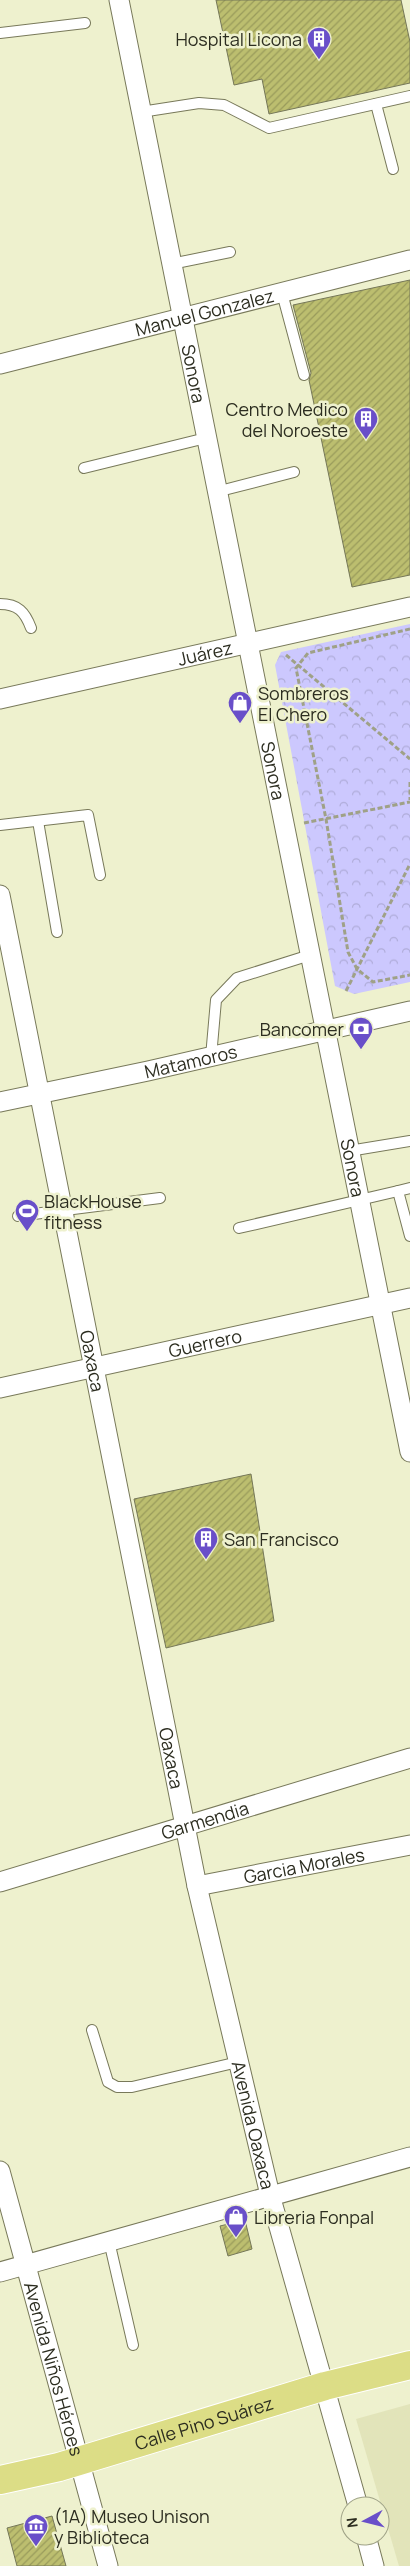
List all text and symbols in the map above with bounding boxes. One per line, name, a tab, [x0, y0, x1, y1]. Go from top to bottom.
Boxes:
building icon: Hospital Licona	[306, 26, 332, 60]
place label: Hospital Licona	[175, 27, 302, 51]
street label: Manuel Gonzalez	[133, 283, 276, 341]
street label: Sonora	[176, 342, 211, 405]
place label: Centro Medico del Noroeste	[226, 397, 348, 442]
building icon: Centro Medico del Noroeste	[353, 406, 379, 440]
street label: Juárez	[175, 635, 235, 671]
place label: Sombreros El Chero	[258, 681, 349, 726]
shop icon: Sombreros El Chero	[227, 690, 253, 724]
street label: Sonora	[256, 739, 291, 802]
bank icon: Bancomer	[348, 1016, 374, 1050]
place label: Bancomer	[260, 1017, 344, 1041]
street label: Matamoros	[142, 1039, 239, 1083]
street label: Sonora	[335, 1136, 371, 1199]
place label: BlackHouse fitness	[44, 1189, 142, 1234]
sports icon: BlackHouse fitness	[14, 1198, 40, 1232]
street label: Guerrero	[166, 1323, 244, 1363]
street label: Oaxaca	[75, 1328, 110, 1394]
building icon: San Francisco	[193, 1526, 219, 1560]
place label: San Francisco	[224, 1527, 339, 1551]
street label: Oaxaca	[154, 1725, 189, 1791]
street label: Garmendia	[158, 1796, 251, 1845]
street label: Garcia Morales	[242, 1842, 367, 1889]
street label: Avenida Oaxaca	[227, 2059, 280, 2192]
shop icon: Libreria Fonpal	[223, 2204, 249, 2238]
place label: Libreria Fonpal	[254, 2205, 374, 2229]
street label: Avenida Niños Héroes	[19, 2279, 89, 2459]
street label: Calle Pino Suárez	[132, 2390, 276, 2455]
north arrow	[340, 2496, 390, 2546]
place label: (1A) Museo Unison y Biblioteca	[54, 2504, 210, 2549]
museum icon: (1A) Museo Unison y Biblioteca	[23, 2513, 49, 2547]
text: N	[342, 2516, 362, 2529]

